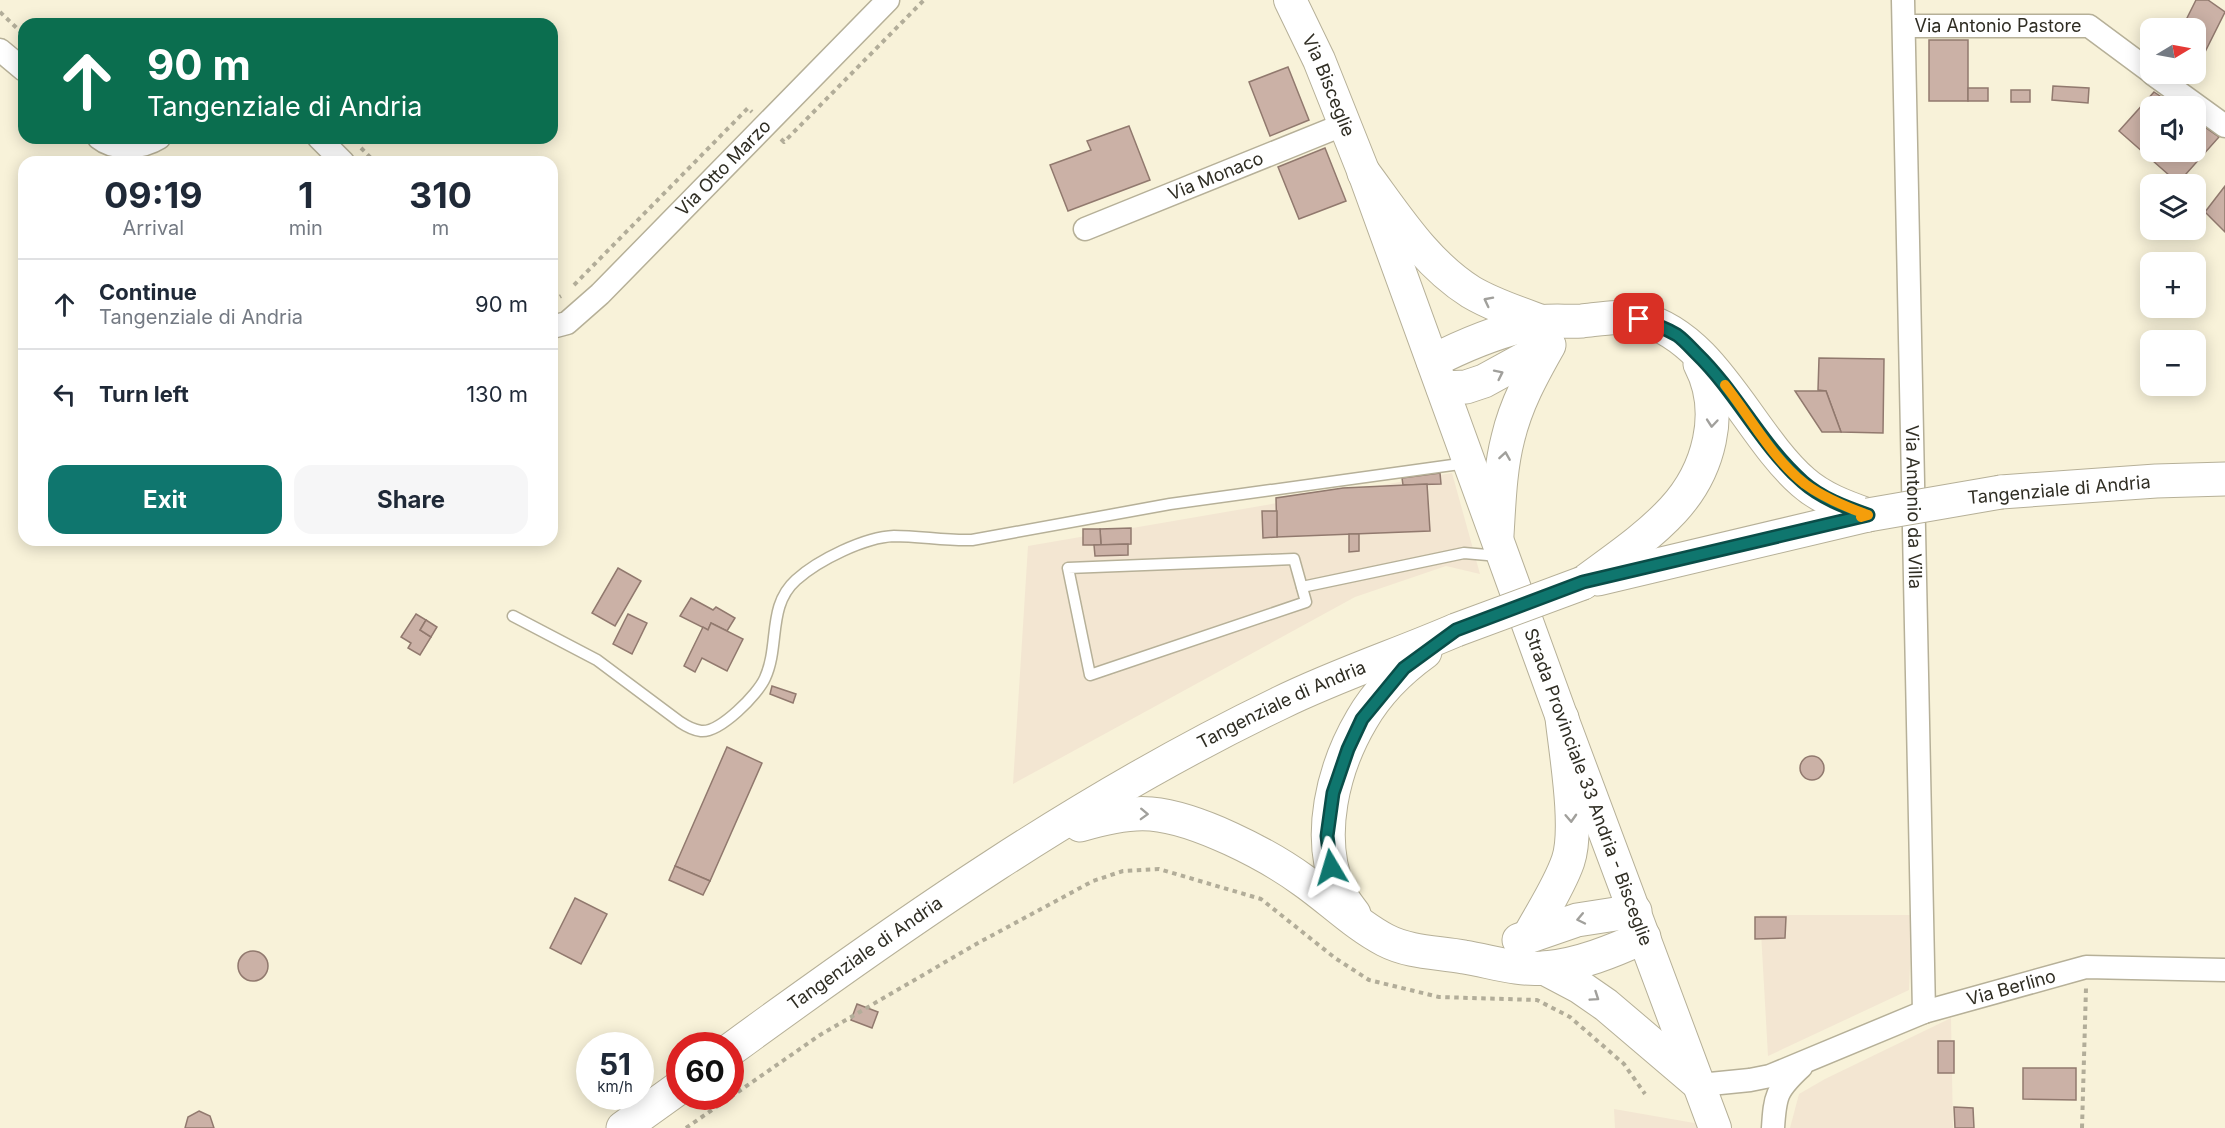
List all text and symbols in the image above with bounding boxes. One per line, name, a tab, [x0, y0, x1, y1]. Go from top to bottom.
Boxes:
street label: Via Antonio Pastore	[1914, 15, 2082, 36]
north arrow	[2140, 18, 2206, 84]
map controls	[2140, 18, 2206, 396]
street label: Via Bisceglie	[1298, 31, 1359, 140]
text: 90 m	[147, 39, 251, 90]
icon: ahead	[48, 42, 126, 120]
text: Tangenziale di Andria	[147, 90, 422, 123]
button: sound	[2140, 96, 2206, 162]
street label: Via Otto Marzo	[671, 115, 775, 220]
street label: Via Monaco	[1165, 147, 1266, 204]
text: 09:19	[104, 173, 203, 217]
text: 1	[298, 173, 314, 217]
text: 310	[409, 173, 472, 217]
button: layers	[2140, 174, 2206, 240]
text: Arrival	[123, 216, 184, 240]
text: min	[289, 216, 323, 240]
text: m	[432, 216, 449, 240]
button: +	[2140, 252, 2206, 318]
text: Continue	[99, 279, 197, 305]
icon: ahead	[48, 288, 81, 321]
text: 90 m	[475, 291, 528, 317]
pin	[1613, 293, 1664, 344]
one-way arrow	[1484, 296, 1495, 308]
icon: arrive	[1622, 302, 1655, 335]
text: Tangenziale di Andria	[99, 305, 303, 329]
button: −	[2140, 330, 2206, 396]
one-way arrow	[1492, 370, 1503, 381]
icon: left	[48, 378, 81, 411]
text: Turn left	[99, 381, 189, 407]
text: 130 m	[466, 381, 528, 407]
one-way arrow	[1706, 418, 1719, 428]
street label: Via Antonio da Villa	[1902, 425, 1926, 589]
one-way arrow	[1498, 451, 1510, 460]
button: Exit	[48, 465, 282, 534]
button: Share	[294, 465, 528, 534]
street label: Tangenziale di Andria	[1967, 471, 2151, 508]
street label: Strada Provinciale 33 Andria - Bisceglie	[1520, 625, 1657, 949]
street label: Tangenziale di Andria	[1194, 656, 1369, 753]
one-way arrow	[1140, 808, 1149, 821]
one-way arrow	[1565, 813, 1578, 822]
position arrow	[1299, 835, 1363, 899]
street label: Tangenziale di Andria	[784, 892, 946, 1015]
one-way arrow	[1576, 912, 1586, 925]
street label: Via Berlino	[1964, 965, 2058, 1010]
one-way arrow	[1588, 990, 1599, 1001]
speed limit sign: 60	[666, 1032, 744, 1110]
text: 51	[599, 1046, 631, 1082]
text: km/h	[597, 1077, 633, 1096]

